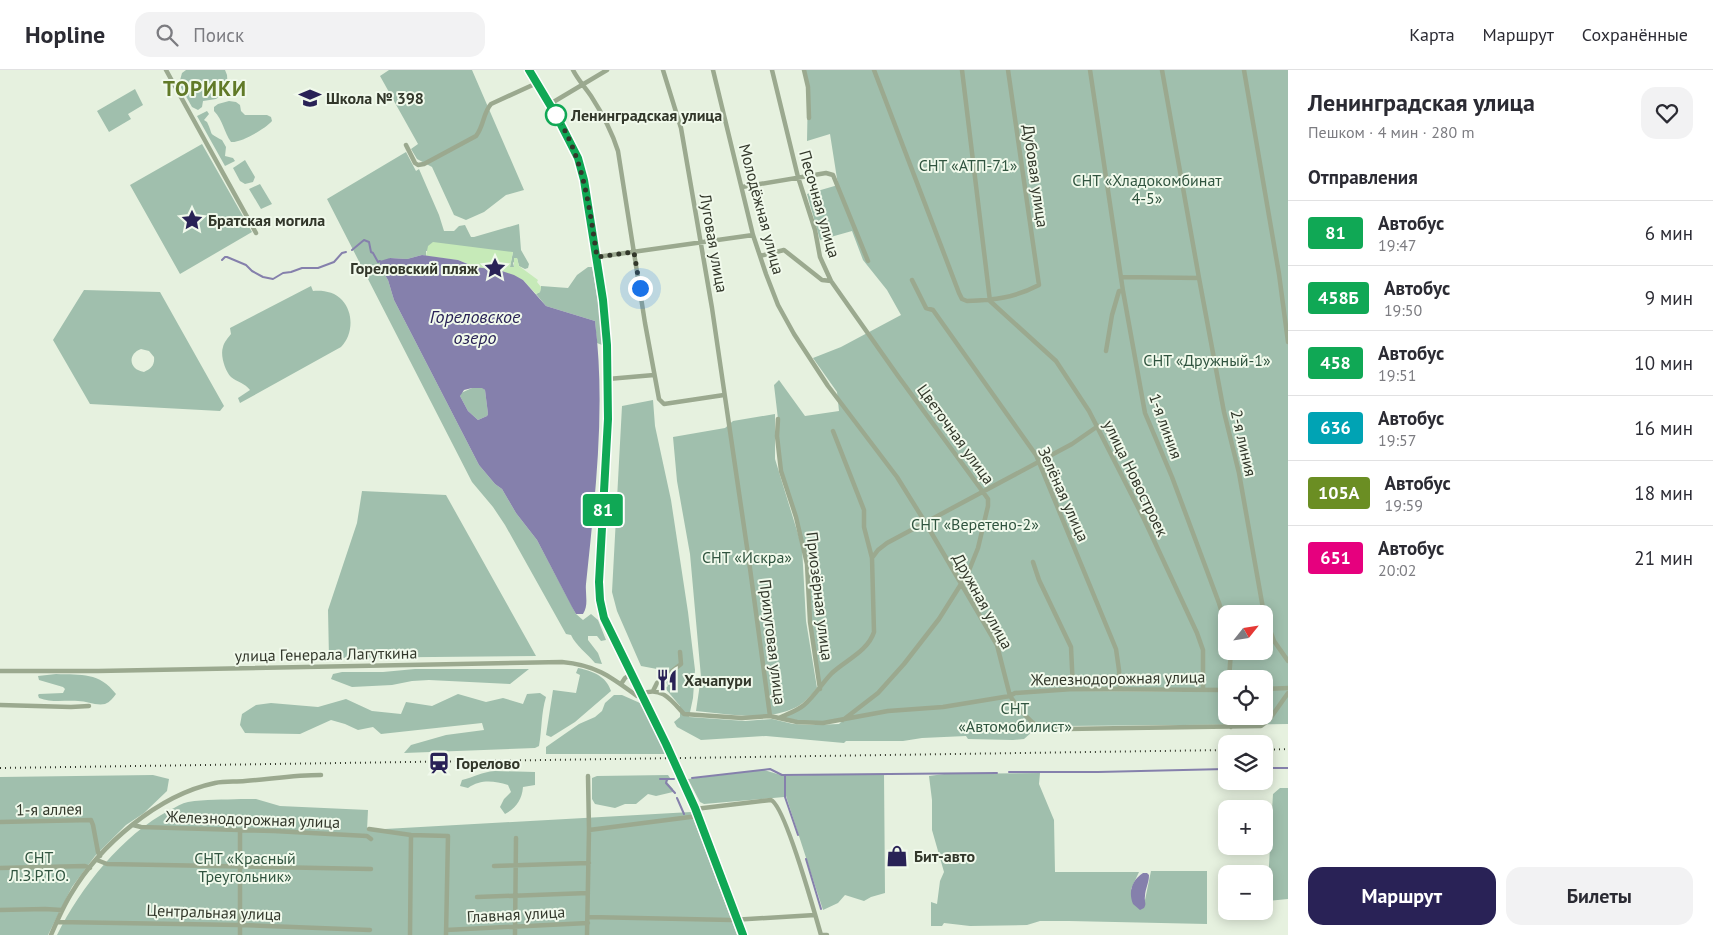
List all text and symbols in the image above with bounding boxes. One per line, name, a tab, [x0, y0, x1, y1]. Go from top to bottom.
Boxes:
search box	[135, 12, 485, 57]
text: Hopline	[25, 19, 105, 50]
icon: search	[153, 21, 181, 49]
text: Поиск	[193, 23, 244, 47]
text: Карта	[1409, 23, 1455, 46]
text: Маршрут	[1483, 23, 1554, 46]
text: Сохранённые	[1582, 23, 1688, 46]
district label: ТОРИКИ	[163, 75, 247, 102]
school or university icon: Школа № 398	[297, 85, 323, 111]
text: Ленинградская улица	[1308, 87, 1535, 118]
button: heart	[1641, 87, 1693, 139]
place label: Школа № 398	[326, 88, 424, 108]
marker: Ленинградская улица	[545, 104, 567, 126]
place label: Ленинградская улица	[570, 105, 722, 125]
text: Пешком · 4 мин · 280 m	[1308, 122, 1475, 142]
street label: Дубовая улица	[1019, 123, 1053, 229]
street label: Молодёжная улица	[735, 142, 789, 276]
street label: Песочная улица	[795, 148, 845, 260]
park label: СНТ «АТП-71»	[919, 155, 1018, 175]
text: Отправления	[1308, 165, 1418, 189]
park label: СНТ «Хладокомбинат 4-5»	[1072, 170, 1222, 208]
street label: Луговая улица	[695, 191, 733, 294]
place icon: Братская могила	[179, 207, 205, 233]
place label: Братская могила	[208, 210, 325, 230]
text: Автобус	[1378, 211, 1444, 235]
text: 81	[1325, 221, 1346, 244]
text: 6 мин	[1645, 221, 1693, 245]
text: 19:47	[1378, 235, 1416, 255]
place icon: Гореловский пляж	[482, 255, 508, 281]
place label: Гореловский пляж	[350, 258, 479, 278]
your location	[628, 276, 653, 301]
text: Автобус	[1384, 276, 1450, 300]
text: 458Б	[1318, 286, 1359, 309]
text: 9 мин	[1645, 286, 1693, 310]
text: 19:50	[1384, 300, 1422, 320]
water label: Гореловское озеро	[430, 305, 521, 349]
text: Автобус	[1378, 341, 1444, 365]
park label: СНТ «Дружный-1»	[1143, 350, 1271, 370]
text: 458	[1320, 351, 1351, 374]
text: 10 мин	[1634, 351, 1693, 375]
text: 19:51	[1378, 365, 1416, 385]
street label: Цветочная улица	[913, 380, 999, 488]
street label: 1-я линия	[1145, 391, 1187, 461]
text: Автобус	[1378, 406, 1444, 430]
street label: 2-я линия	[1227, 408, 1261, 478]
street label: улица Новостроек	[1099, 416, 1173, 540]
text: 636	[1320, 416, 1351, 439]
text: 16 мин	[1634, 416, 1693, 440]
text: 19:57	[1378, 430, 1416, 450]
street label: Зелёная улица	[1034, 443, 1094, 545]
text: Автобус	[1385, 471, 1451, 495]
text: 105А	[1318, 481, 1360, 504]
text: 18 мин	[1634, 481, 1693, 505]
line badge: 81	[580, 494, 626, 526]
text: 19:59	[1385, 495, 1423, 515]
text: 81	[593, 498, 613, 521]
park label: СНТ «Веретено-2»	[911, 514, 1039, 534]
street label: Приозёрная улица	[802, 530, 838, 662]
text: Автобус	[1378, 536, 1444, 560]
text: 651	[1320, 546, 1351, 569]
text: 21 мин	[1634, 546, 1693, 570]
park label: СНТ «Искра»	[702, 547, 792, 567]
street label: Дружная улица	[948, 550, 1018, 652]
text: 20:02	[1378, 560, 1416, 580]
street label: Прилуговая улица	[755, 578, 791, 706]
north arrow	[1218, 605, 1272, 660]
map controls	[1218, 605, 1273, 920]
street label: улица Генерала Лагуткина	[235, 642, 417, 666]
street label: Железнодорожная улица	[1030, 666, 1205, 690]
restaurant icon: Хачапури	[654, 667, 680, 693]
place label: Хачапури	[684, 670, 752, 690]
button: locate	[1218, 670, 1273, 725]
park label: СНТ «Автомобилист»	[958, 698, 1072, 736]
button: layers	[1218, 735, 1273, 790]
station icon: Горелово	[426, 750, 452, 776]
place label: Горелово	[456, 753, 521, 773]
street label: 1-я аллея	[16, 798, 82, 820]
button: +	[1218, 800, 1273, 855]
street label: Железнодорожная улица	[164, 806, 341, 832]
shop icon: Бит-авто	[884, 843, 910, 869]
place label: Бит-авто	[914, 846, 975, 866]
park label: СНТ Л.З.Р.Т.О.	[8, 847, 69, 885]
park label: СНТ «Красный Треугольник»	[194, 848, 296, 886]
button: −	[1218, 865, 1273, 920]
button: Маршрут	[1308, 867, 1496, 925]
button: Билеты	[1506, 867, 1693, 925]
street label: Центральная улица	[146, 900, 282, 924]
street label: Главная улица	[466, 901, 566, 927]

